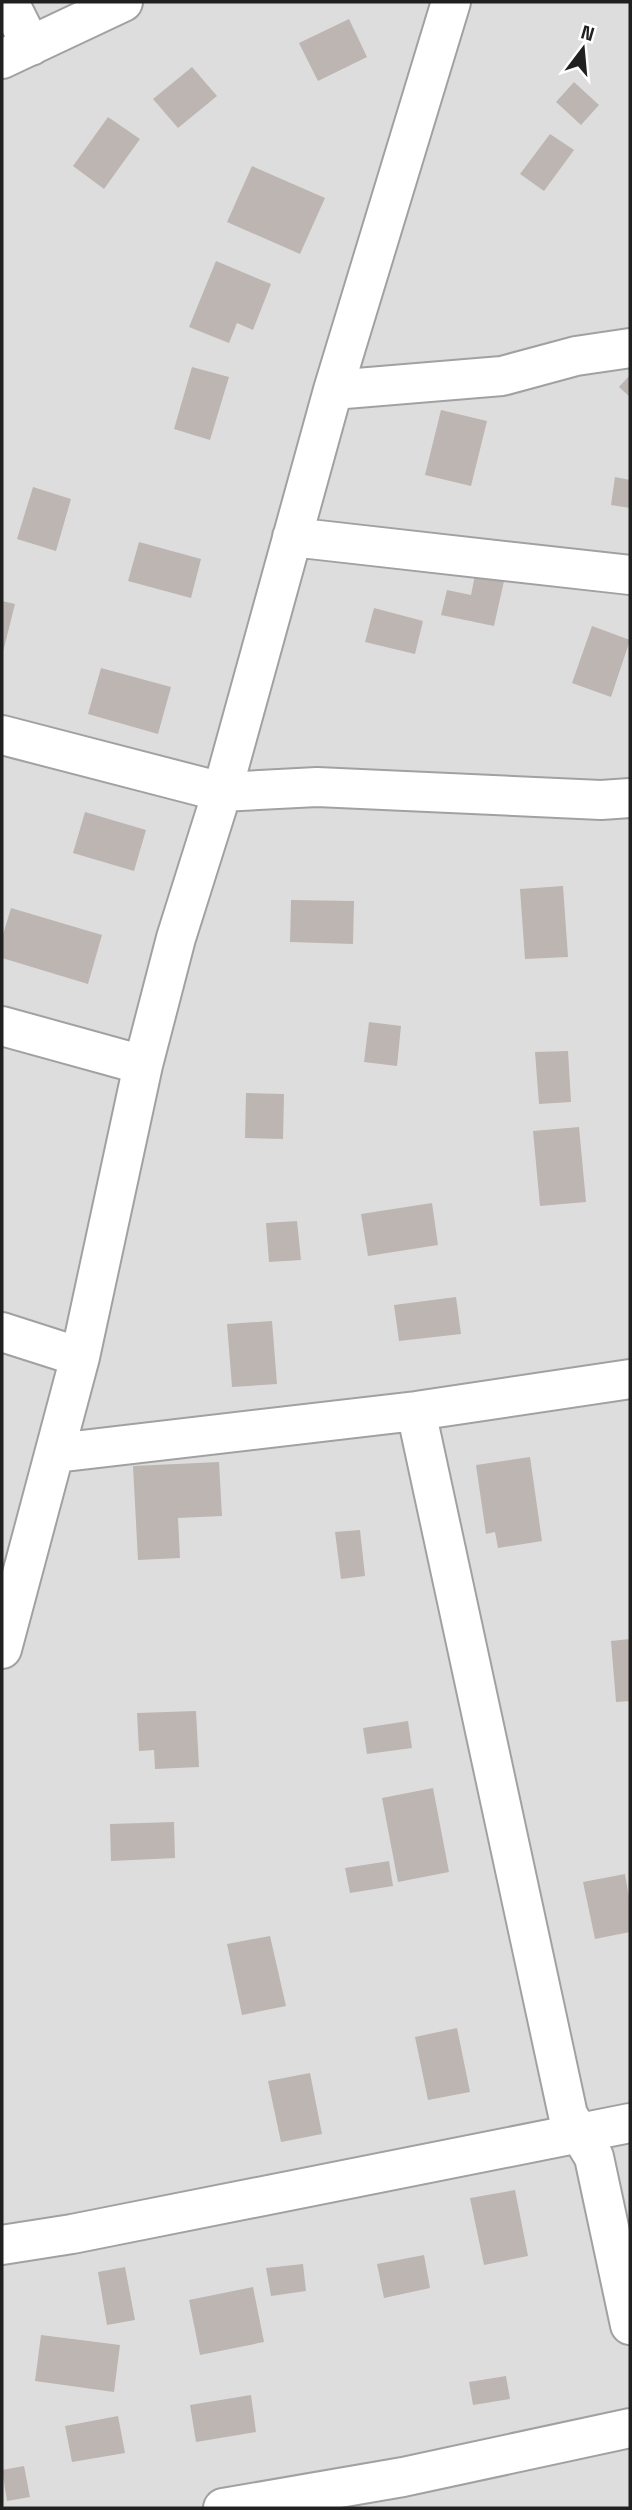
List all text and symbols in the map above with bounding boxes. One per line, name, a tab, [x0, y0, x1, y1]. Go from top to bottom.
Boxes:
north arrow	[548, 14, 618, 84]
text: N	[578, 19, 597, 47]

